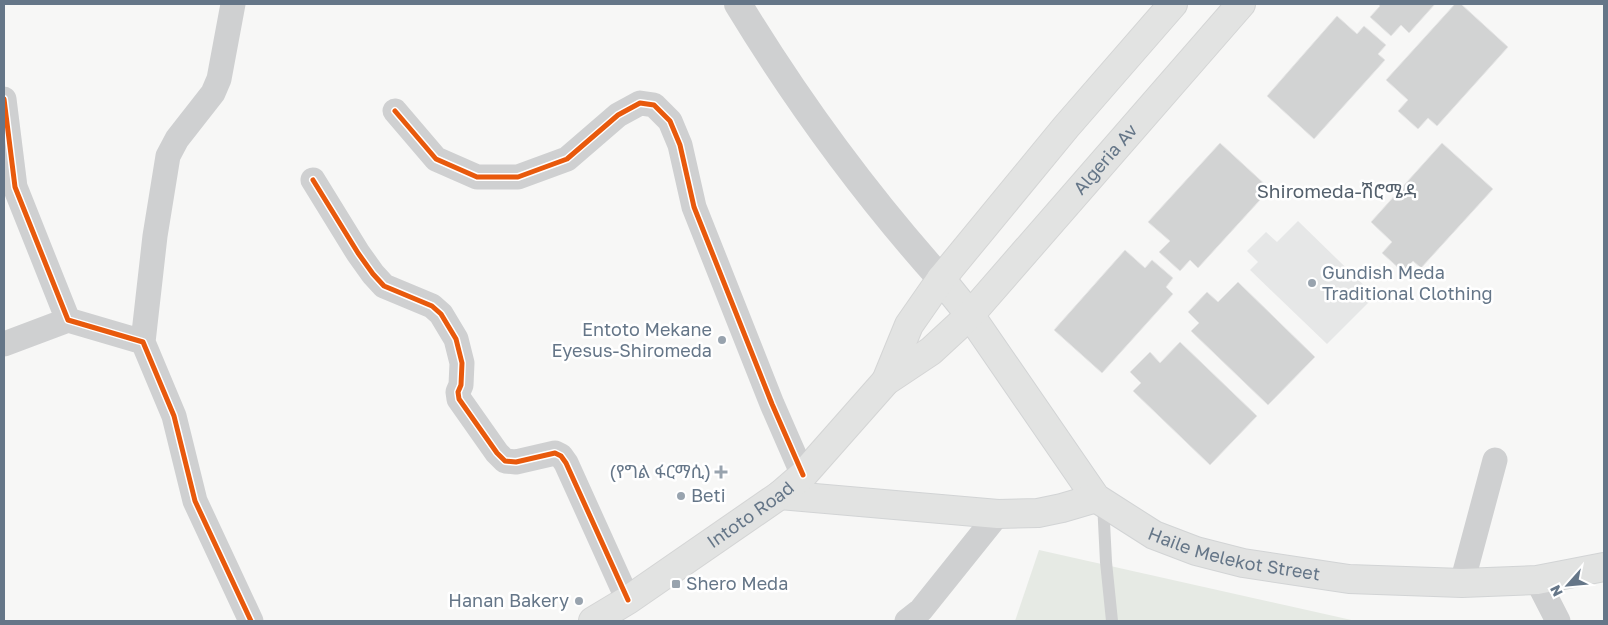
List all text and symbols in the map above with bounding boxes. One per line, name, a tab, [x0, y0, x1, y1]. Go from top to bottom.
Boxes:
street label: Algeria Av	[1068, 119, 1142, 199]
district label: Shiromeda-ሽሮሜዳ	[1257, 179, 1417, 202]
place label: Gundish Meda Traditional Clothing	[1322, 261, 1493, 304]
marker: Gundish Meda Traditional Clothing	[1306, 277, 1318, 289]
place label: Entoto Mekane Eyesus-Shiromeda	[552, 318, 712, 361]
marker: Entoto Mekane Eyesus-Shiromeda	[716, 334, 728, 346]
place label: (የግል ፋርማሲ)	[609, 460, 711, 482]
marker: (የግል ፋርማሲ)	[715, 466, 727, 478]
street label: Intoto Road	[702, 476, 798, 552]
place label: Beti	[691, 484, 726, 506]
marker: Beti	[675, 490, 687, 502]
street label: Haile Melekot Street	[1145, 522, 1322, 584]
north arrow	[1543, 560, 1593, 610]
place label: Shero Meda	[686, 572, 788, 594]
marker: Shero Meda	[670, 578, 682, 590]
text: N	[1546, 583, 1566, 600]
place label: Hanan Bakery	[448, 589, 569, 611]
marker: Hanan Bakery	[573, 595, 585, 607]

